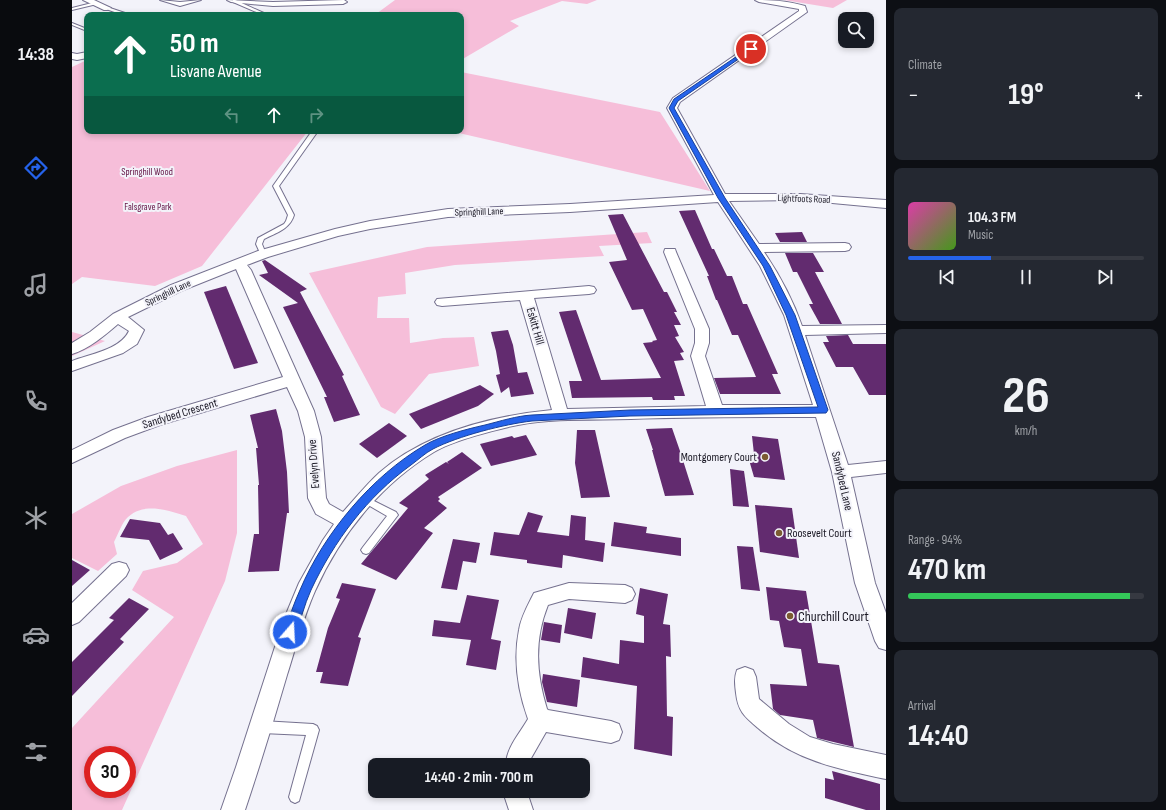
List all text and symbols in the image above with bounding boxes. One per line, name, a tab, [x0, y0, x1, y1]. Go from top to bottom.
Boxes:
map controls	[838, 12, 874, 48]
button: search	[838, 12, 874, 48]
text: 50 m	[170, 27, 219, 60]
icon: ahead	[104, 28, 156, 80]
pin	[734, 32, 768, 66]
icon: arrive	[740, 38, 762, 60]
text: 14:38	[18, 44, 54, 65]
text: Climate	[908, 57, 942, 73]
text: Lisvane Avenue	[170, 61, 262, 82]
text: 19°	[1008, 77, 1044, 113]
text: −	[908, 82, 919, 109]
text: +	[1133, 82, 1144, 109]
icon: left	[221, 104, 243, 126]
icon: ahead	[263, 104, 285, 126]
icon: right	[305, 104, 327, 126]
icon: directions	[22, 154, 50, 182]
park label: Springhill Wood	[121, 166, 173, 178]
street label: Lightfoots Road	[777, 192, 831, 206]
park label: Falsgrave Park	[124, 201, 172, 213]
street label: Springhill Lane	[454, 205, 504, 219]
text: 104.3 FM	[968, 208, 1016, 227]
text: Music	[968, 227, 993, 243]
icon: previous	[936, 266, 958, 288]
icon: pause	[1015, 266, 1037, 288]
icon: next	[1094, 266, 1116, 288]
icon: music	[22, 271, 50, 299]
street label: Springhill Lane	[143, 277, 193, 309]
street label: Eskitt Hill	[523, 306, 547, 346]
text: 26	[1002, 365, 1050, 428]
icon: phone	[22, 387, 50, 415]
street label: Sandybed Crescent	[141, 395, 220, 433]
text: km/h	[1015, 423, 1037, 439]
street label: Evelyn Drive	[305, 439, 323, 489]
place label: Montgomery Court	[681, 450, 757, 465]
street label: Sandybed Lane	[828, 450, 856, 512]
marker: Montgomery Court	[760, 452, 770, 462]
icon: climate	[22, 504, 50, 532]
place label: Roosevelt Court	[787, 526, 852, 541]
marker: Roosevelt Court	[774, 528, 784, 538]
text: Range · 94%	[908, 532, 962, 548]
text: 470 km	[908, 552, 986, 588]
place label: Churchill Court	[798, 608, 869, 625]
position arrow	[269, 611, 311, 653]
marker: Churchill Court	[785, 611, 795, 621]
icon: car	[22, 621, 50, 649]
text: Arrival	[908, 698, 936, 714]
text: 14:40	[908, 718, 969, 754]
icon: filters	[22, 738, 50, 766]
speed limit sign: 30	[84, 746, 136, 798]
text: 14:40 · 2 min · 700 m	[425, 768, 533, 787]

